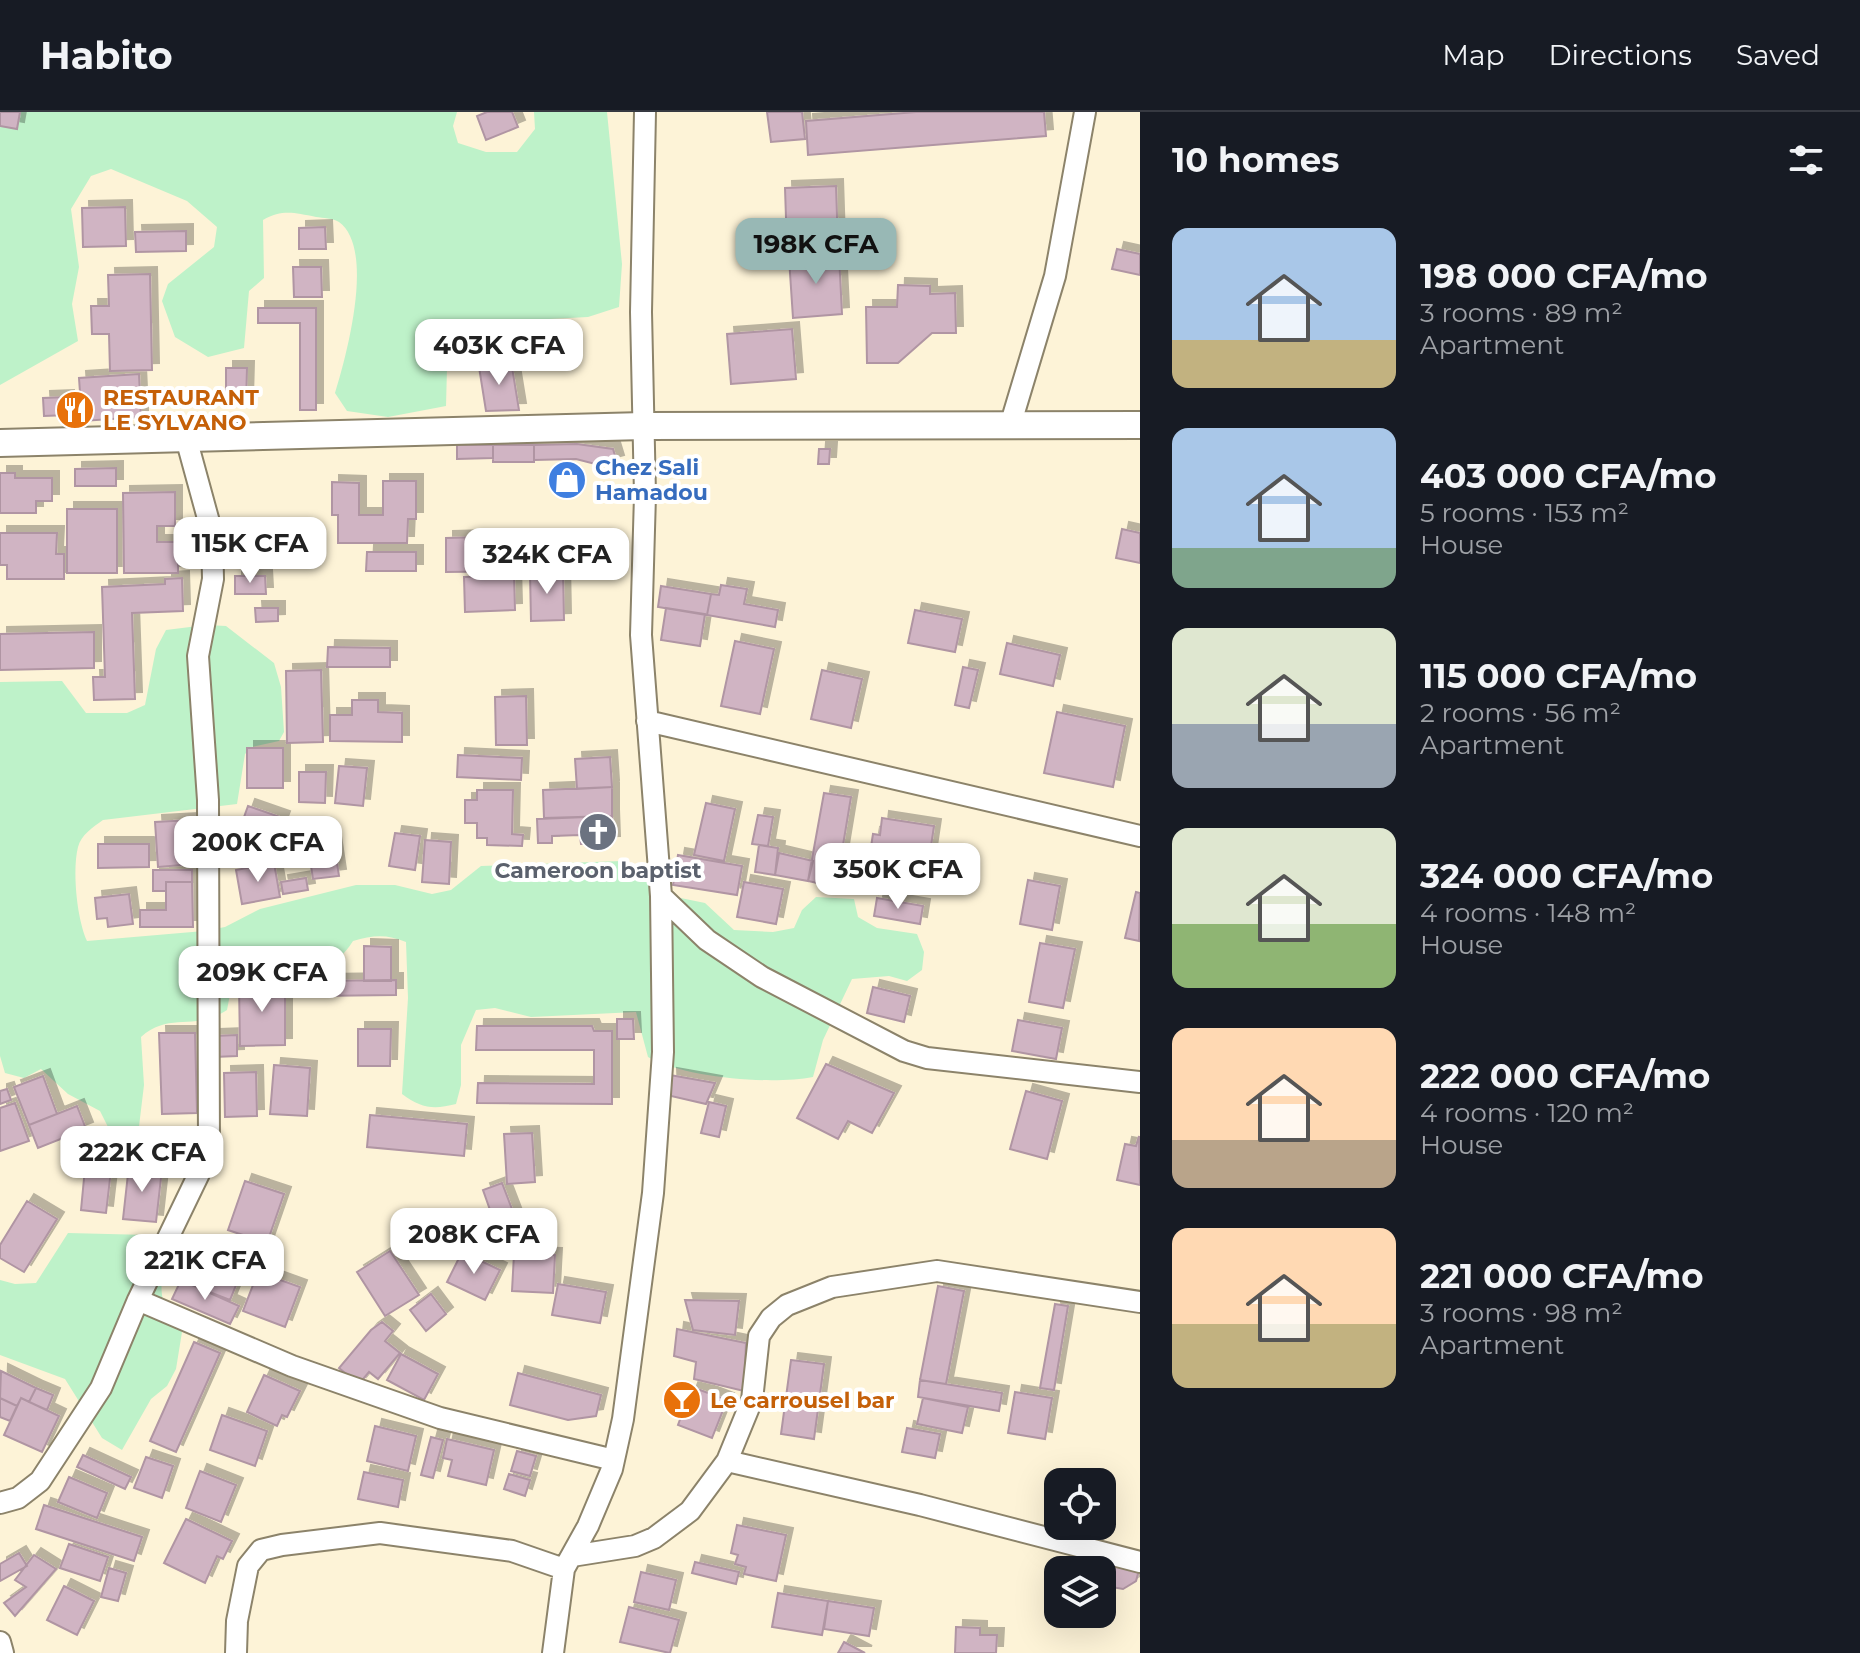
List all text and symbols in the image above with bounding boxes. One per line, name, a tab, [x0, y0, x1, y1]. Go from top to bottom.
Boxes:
text: Habito	[40, 32, 173, 79]
text: Map	[1442, 38, 1504, 72]
text: Directions	[1548, 38, 1692, 72]
text: Saved	[1736, 38, 1820, 72]
icon: filters	[1784, 138, 1828, 182]
text: 10 homes	[1172, 139, 1339, 181]
pin: 198K CFA	[733, 218, 899, 286]
text: 198K CFA	[753, 228, 879, 260]
text: 198 000 CFA/mo	[1420, 255, 1708, 297]
icon: home	[1236, 260, 1332, 356]
text: 3 rooms · 89 m²	[1420, 297, 1623, 329]
pin: 403K CFA	[416, 319, 582, 387]
text: 403K CFA	[433, 329, 565, 361]
text: Apartment	[1420, 329, 1564, 361]
place label: RESTAURANT LE SYLVANO	[103, 384, 259, 436]
restaurant icon: RESTAURANT LE SYLVANO	[54, 389, 96, 431]
place label: Chez Sali Hamadou	[595, 454, 708, 506]
text: 403 000 CFA/mo	[1420, 455, 1716, 497]
shop icon: Chez Sali Hamadou	[546, 459, 588, 501]
icon: home	[1236, 460, 1332, 556]
text: 5 rooms · 153 m²	[1420, 497, 1629, 529]
pin: 115K CFA	[167, 517, 333, 585]
text: 115K CFA	[191, 527, 309, 559]
pin: 324K CFA	[464, 528, 630, 596]
text: House	[1420, 529, 1503, 561]
text: 324K CFA	[482, 538, 612, 570]
text: 115 000 CFA/mo	[1420, 655, 1697, 697]
icon: home	[1236, 660, 1332, 756]
text: 2 rooms · 56 m²	[1420, 697, 1621, 729]
text: Apartment	[1420, 729, 1564, 761]
church icon: Cameroon baptist	[577, 811, 619, 853]
pin: 200K CFA	[175, 816, 341, 884]
text: 200K CFA	[192, 826, 324, 858]
pin: 350K CFA	[815, 843, 981, 911]
text: 350K CFA	[833, 853, 963, 885]
text: 324 000 CFA/mo	[1420, 855, 1713, 897]
place label: Cameroon baptist	[494, 857, 702, 884]
icon: home	[1236, 860, 1332, 956]
text: 4 rooms · 148 m²	[1420, 897, 1636, 929]
text: House	[1420, 929, 1503, 961]
pin: 209K CFA	[179, 946, 345, 1014]
text: 209K CFA	[197, 956, 327, 988]
text: 222 000 CFA/mo	[1420, 1055, 1710, 1097]
icon: home	[1236, 1060, 1332, 1156]
text: 4 rooms · 120 m²	[1420, 1097, 1634, 1129]
pin: 222K CFA	[59, 1126, 225, 1194]
text: House	[1420, 1129, 1503, 1161]
text: 222K CFA	[78, 1136, 206, 1168]
pin: 208K CFA	[391, 1208, 557, 1276]
text: 208K CFA	[408, 1218, 540, 1250]
pin: 221K CFA	[122, 1234, 288, 1302]
text: 221K CFA	[144, 1244, 266, 1276]
text: 221 000 CFA/mo	[1420, 1255, 1704, 1297]
icon: home	[1236, 1260, 1332, 1356]
text: 3 rooms · 98 m²	[1420, 1297, 1623, 1329]
text: Apartment	[1420, 1329, 1564, 1361]
bar icon: Le carrousel bar	[661, 1379, 703, 1421]
place label: Le carrousel bar	[710, 1387, 895, 1414]
map controls	[1044, 1468, 1116, 1628]
button: locate	[1044, 1468, 1116, 1540]
button: layers	[1044, 1556, 1116, 1628]

